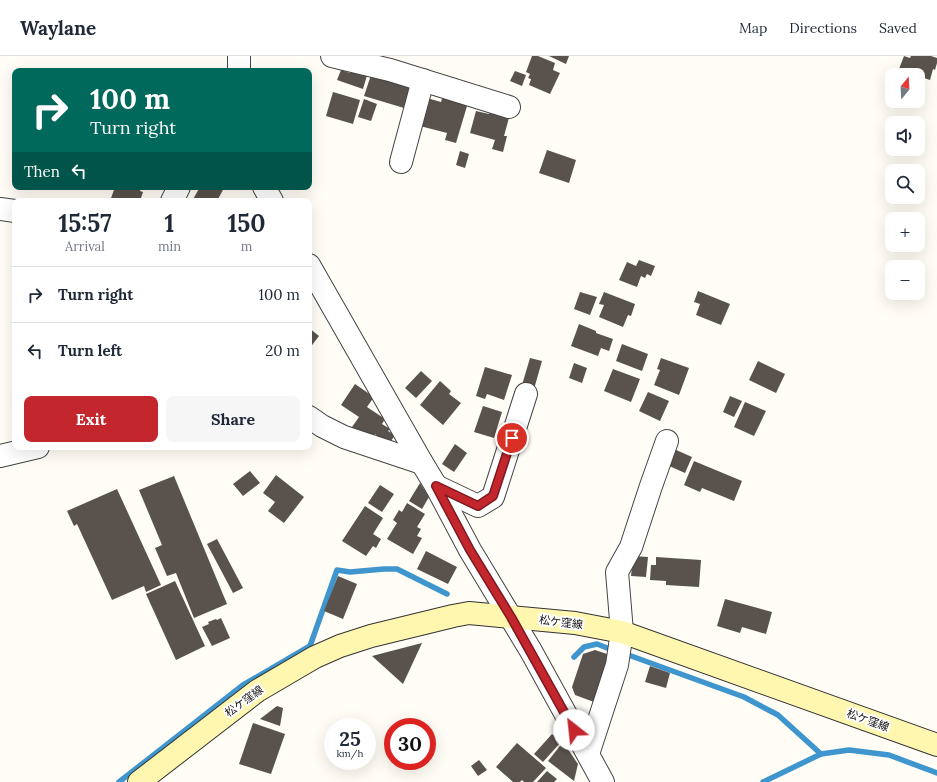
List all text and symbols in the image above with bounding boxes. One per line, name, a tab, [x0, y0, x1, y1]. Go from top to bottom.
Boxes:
text: Waylane	[20, 16, 96, 40]
text: Map	[739, 19, 767, 37]
text: Directions	[789, 19, 857, 37]
text: Saved	[879, 19, 917, 37]
north arrow	[885, 68, 925, 108]
map controls	[885, 68, 925, 300]
text: 100 m	[90, 81, 170, 117]
icon: right	[24, 84, 76, 136]
text: Turn right	[90, 116, 176, 139]
button: sound	[885, 116, 925, 156]
icon: left	[68, 160, 90, 182]
text: Then	[24, 162, 60, 181]
button: search	[885, 164, 925, 204]
text: 15:57	[58, 208, 111, 239]
text: 1	[165, 208, 174, 239]
text: 150	[228, 208, 266, 239]
button: +	[885, 212, 925, 252]
text: Arrival	[65, 238, 105, 255]
text: min	[158, 238, 181, 255]
text: m	[241, 238, 252, 255]
button: −	[885, 260, 925, 300]
icon: right	[24, 284, 46, 306]
text: Turn right	[58, 285, 134, 304]
text: 100 m	[259, 285, 300, 304]
icon: left	[24, 340, 46, 362]
text: Turn left	[58, 341, 122, 360]
text: 20 m	[265, 341, 300, 360]
button: Exit	[24, 396, 158, 442]
button: Share	[166, 396, 300, 442]
pin	[495, 421, 529, 455]
icon: arrive	[501, 427, 523, 449]
street label: 松ケ窪線	[538, 612, 584, 632]
street label: 松ケ窪線	[222, 682, 266, 720]
street label: 松ケ窪線	[845, 706, 891, 734]
position arrow	[553, 709, 595, 751]
speed limit sign: 30	[384, 718, 436, 770]
text: 25	[339, 726, 361, 751]
text: km/h	[336, 747, 364, 760]

